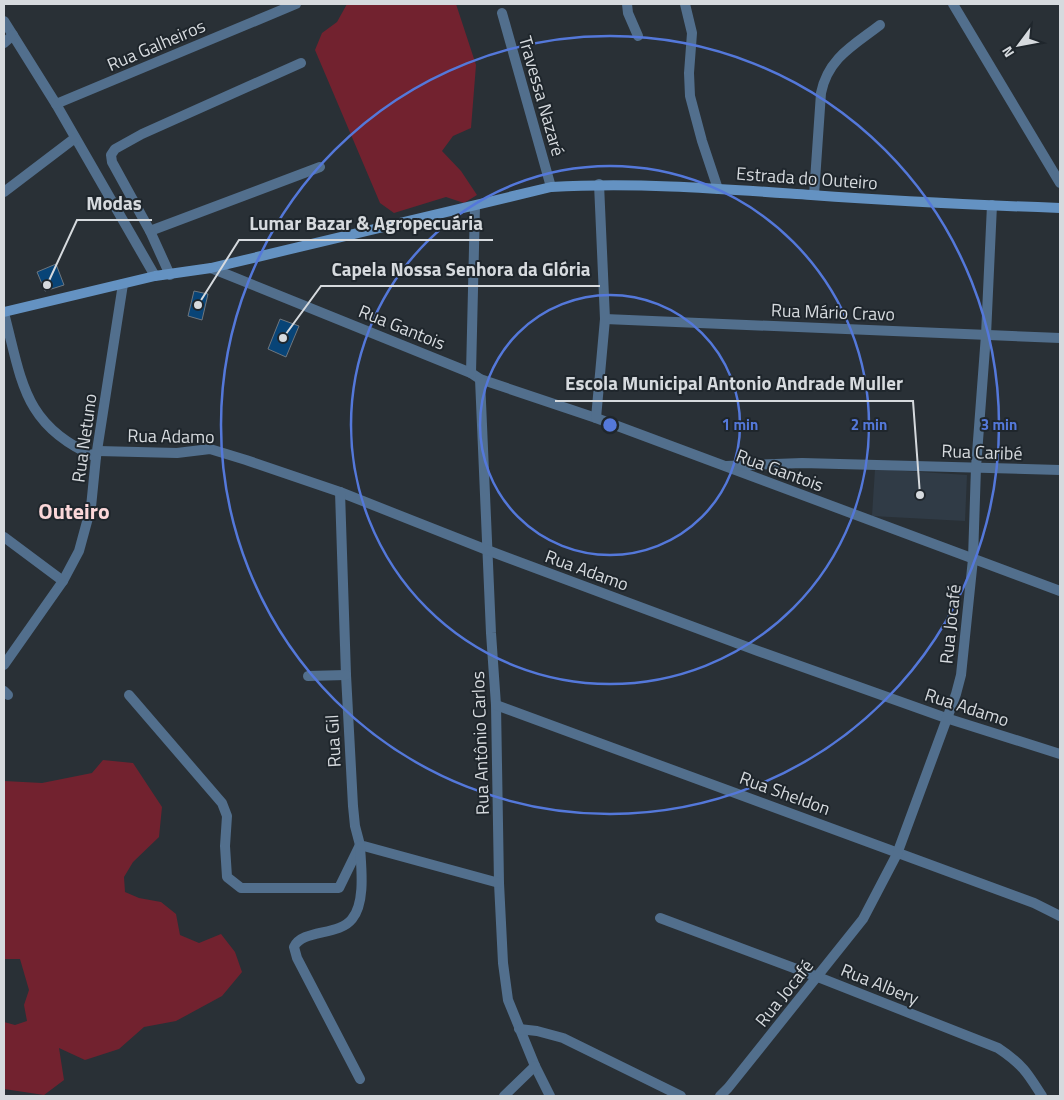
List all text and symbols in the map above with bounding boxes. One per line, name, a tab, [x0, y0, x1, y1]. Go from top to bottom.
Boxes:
street label: Rua Galheiros	[103, 12, 209, 78]
north arrow	[994, 20, 1044, 70]
street label: Travessa Nazaré	[512, 33, 572, 159]
text: N	[996, 42, 1019, 62]
street label: Estrada do Outeiro	[735, 160, 879, 196]
callout: Modas	[77, 186, 152, 220]
text: Modas	[86, 188, 142, 217]
callout: Lumar Bazar & Agropecuária	[239, 206, 493, 240]
text: Lumar Bazar & Agropecuária	[249, 208, 483, 237]
callout: Capela Nossa Senhora da Glória	[321, 252, 600, 286]
text: Capela Nossa Senhora da Glória	[331, 254, 591, 283]
street label: Rua Mário Cravo	[770, 296, 896, 328]
street label: Rua Gantois	[355, 297, 449, 357]
callout: Escola Municipal Antonio Andrade Muller	[555, 367, 913, 401]
text: Escola Municipal Antonio Andrade Muller	[565, 368, 903, 397]
street label: Rua Netuno	[64, 392, 104, 484]
text: 1 min	[722, 413, 758, 436]
text: 2 min	[851, 413, 887, 436]
text: 3 min	[981, 413, 1017, 436]
centre of rings	[601, 416, 619, 434]
street label: Rua Adamo	[127, 422, 215, 450]
street label: Rua Caribé	[941, 437, 1023, 467]
street label: Rua Gantois	[732, 442, 828, 498]
district label: Outeiro	[38, 494, 110, 528]
street label: Rua Adamo	[541, 542, 633, 598]
street label: Rua Jocafé	[932, 583, 968, 665]
street label: Rua Antônio Carlos	[464, 671, 496, 815]
street label: Rua Adamo	[921, 681, 1013, 733]
street label: Rua Gil	[318, 714, 348, 768]
street label: Rua Sheldon	[736, 764, 834, 822]
street label: Rua Jocafé	[748, 953, 820, 1033]
street label: Rua Albery	[837, 956, 923, 1012]

